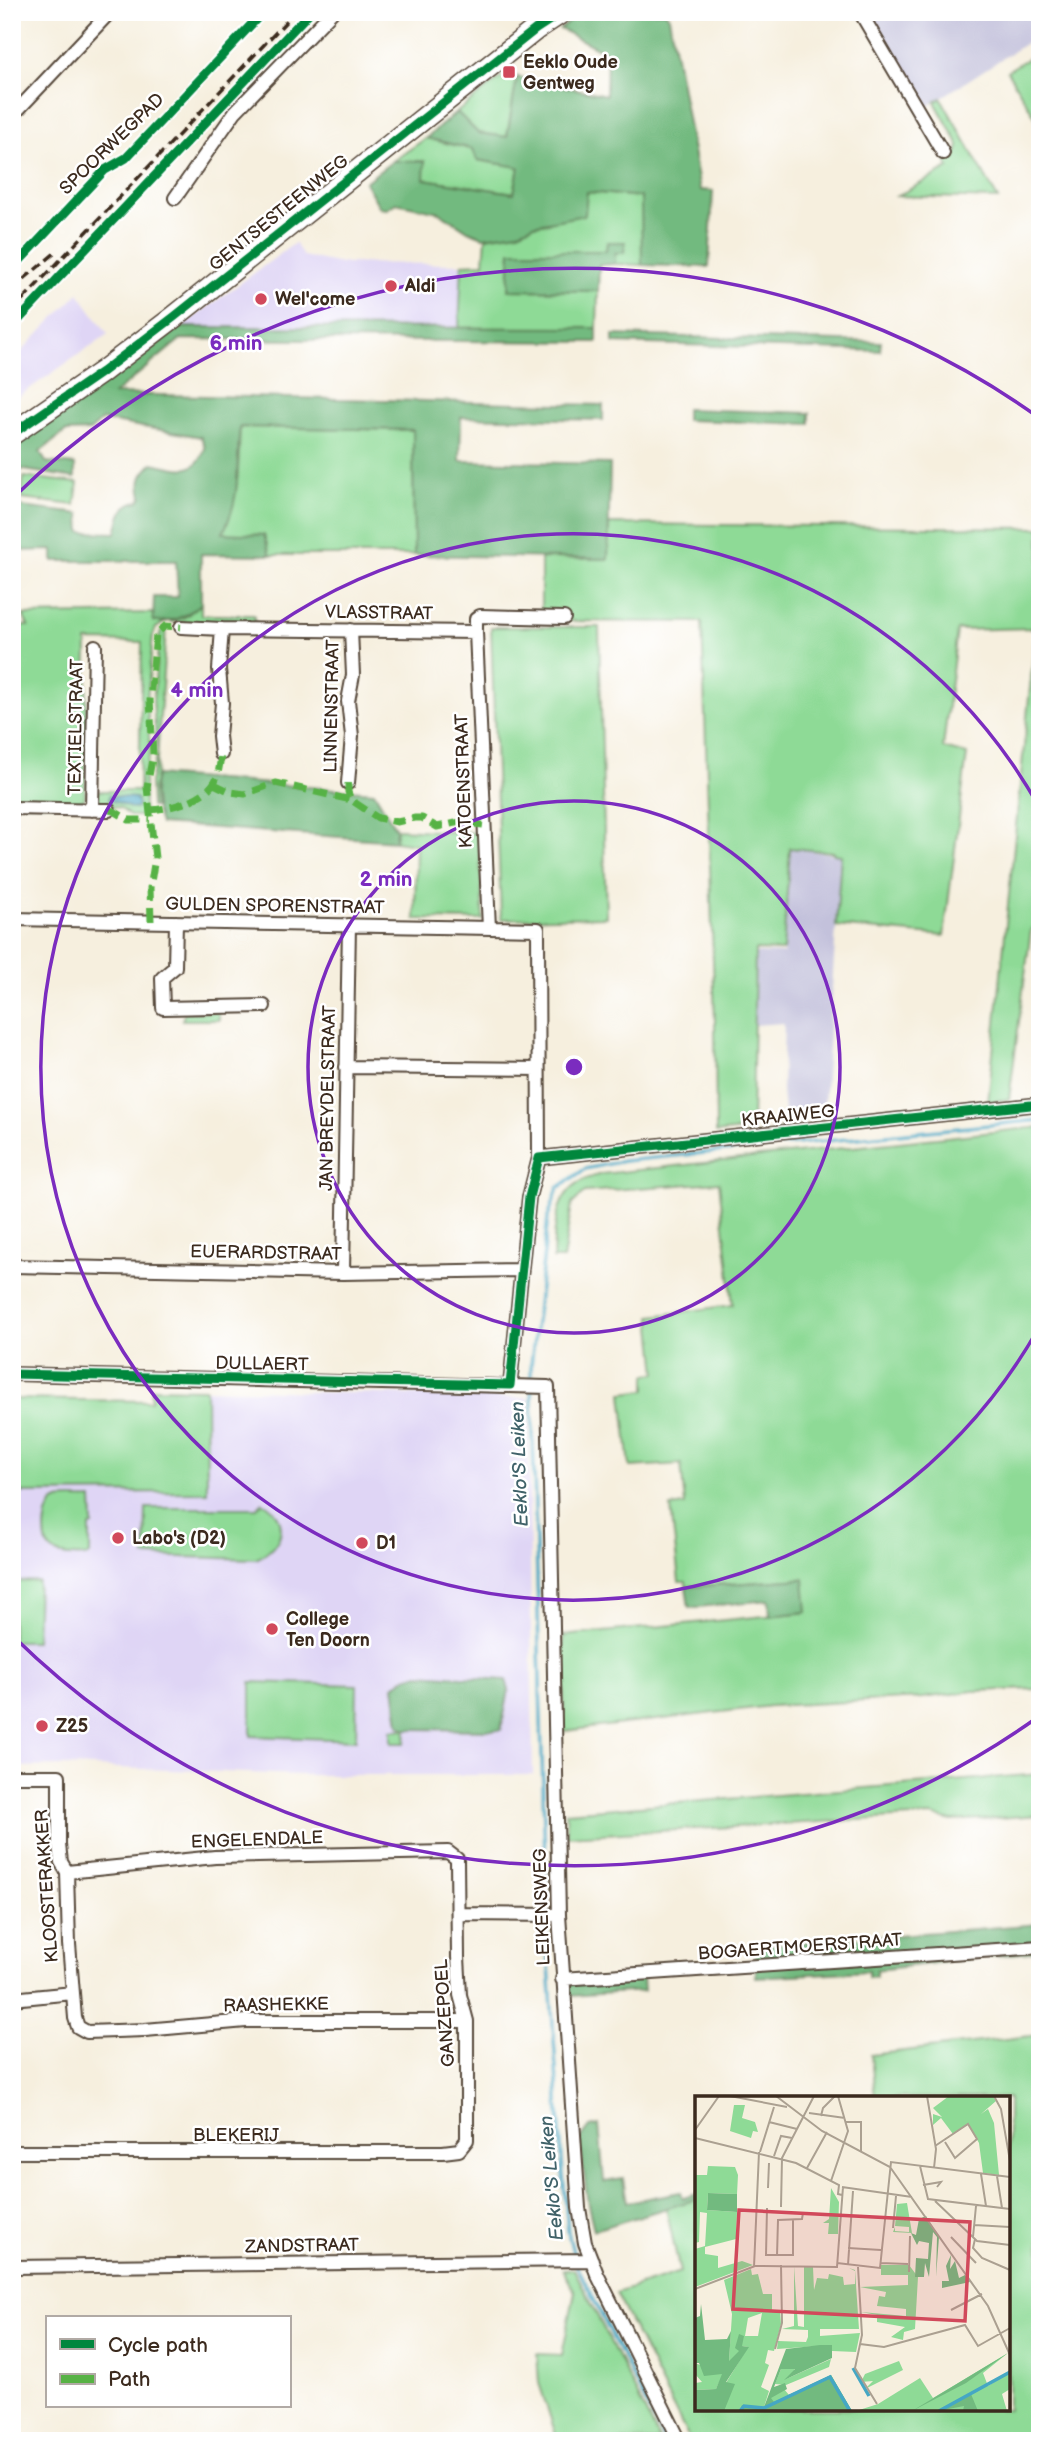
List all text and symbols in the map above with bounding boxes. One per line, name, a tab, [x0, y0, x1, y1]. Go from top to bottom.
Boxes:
place label: Eeklo Oude Gentweg	[523, 52, 618, 94]
marker: Eeklo Oude Gentweg	[501, 64, 517, 80]
street label: SPOORWEGPAD	[55, 89, 169, 199]
street label: GENTSESTEENWEG	[205, 150, 353, 276]
place label: Aldi	[404, 276, 435, 297]
marker: Aldi	[383, 278, 399, 294]
place label: Wel'come	[275, 289, 355, 310]
marker: Wel'come	[253, 291, 269, 307]
text: 6 min	[209, 331, 263, 356]
street label: VLASSTRAAT	[325, 602, 434, 624]
street label: LINNENSTRAAT	[320, 639, 344, 773]
street label: TEXTIELSTRAAT	[64, 658, 88, 795]
text: 4 min	[171, 678, 223, 703]
street label: KATOENSTRAAT	[451, 713, 477, 849]
text: 2 min	[359, 867, 413, 892]
street label: GULDEN SPORENSTRAAT	[165, 894, 385, 918]
street label: JAN BREYDELSTRAAT	[316, 1005, 340, 1191]
centre of rings	[562, 1055, 586, 1079]
street label: KRAAIWEG	[740, 1101, 836, 1131]
street label: EUERARDSTRAAT	[190, 1241, 342, 1265]
street label: DULLAERT	[215, 1353, 309, 1375]
water label: Eeklo'S Leiken	[506, 1401, 534, 1527]
place label: Labo's (D2)	[132, 1528, 226, 1549]
marker: Labo's (D2)	[110, 1530, 126, 1546]
place label: D1	[376, 1533, 396, 1554]
marker: D1	[354, 1535, 370, 1551]
place label: College Ten Doorn	[286, 1609, 370, 1651]
marker: College Ten Doorn	[264, 1621, 280, 1637]
place label: Z25	[56, 1716, 88, 1737]
marker: Z25	[34, 1718, 50, 1734]
street label: KLOOSTERAKKER	[31, 1808, 63, 1963]
street label: ENGELENDALE	[191, 1827, 324, 1853]
street label: LEIKENSWEG	[529, 1848, 555, 1966]
street label: BOGAERTMOERSTRAAT	[697, 1929, 903, 1965]
street label: GANZEPOEL	[431, 1958, 459, 2068]
street label: RAASHEKKE	[223, 1994, 329, 2016]
inset map	[695, 2096, 1010, 2411]
water label: Eeklo'S Leiken	[535, 2115, 569, 2241]
street label: BLEKERIJ	[193, 2125, 279, 2146]
street label: ZANDSTRAAT	[244, 2235, 359, 2258]
legend	[46, 2316, 290, 2408]
text: Cycle path	[108, 2333, 208, 2358]
text: Path	[108, 2367, 150, 2392]

